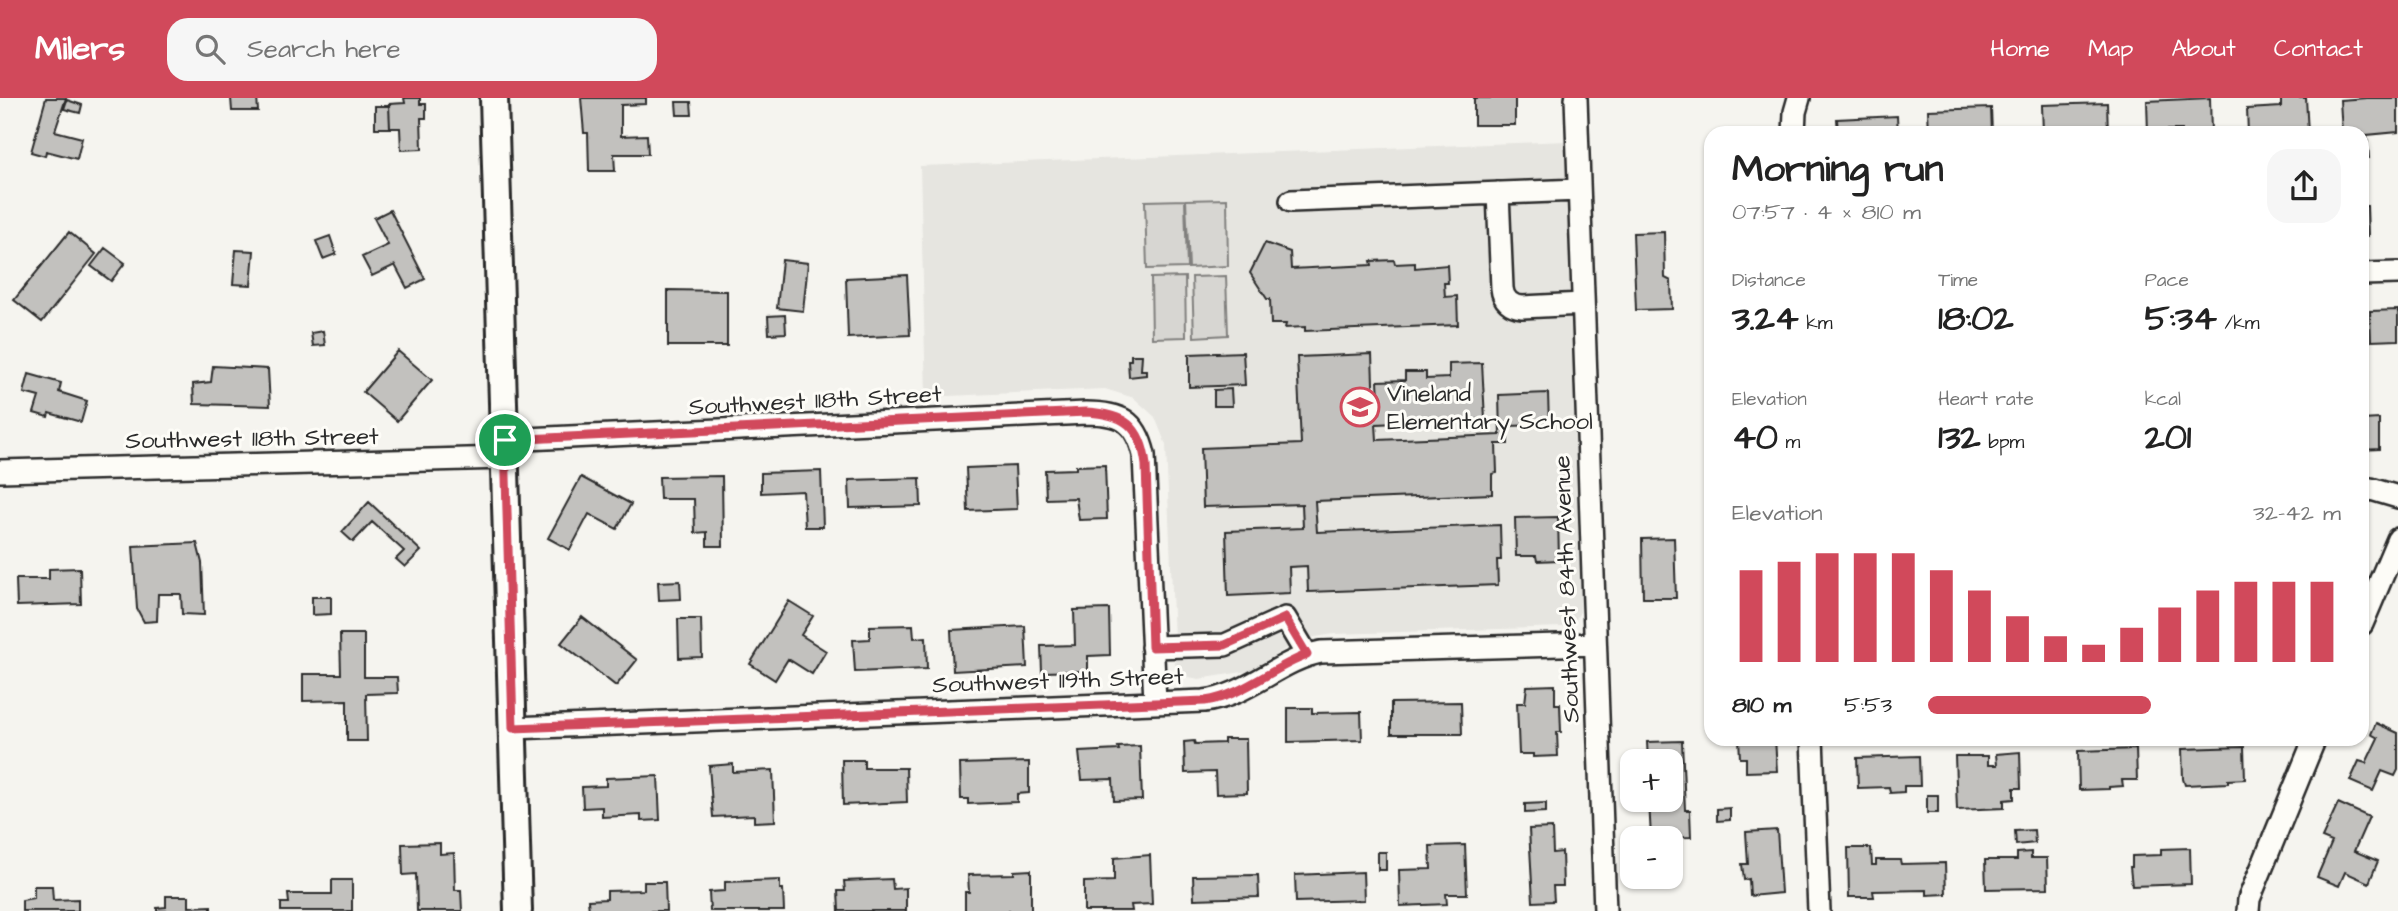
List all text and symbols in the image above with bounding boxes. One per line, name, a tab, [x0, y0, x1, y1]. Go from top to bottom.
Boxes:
search box	[167, 18, 657, 81]
text: Milers	[35, 26, 125, 72]
icon: search	[191, 30, 229, 68]
text: Search here	[247, 31, 401, 67]
text: Home	[1990, 32, 2050, 66]
text: Map	[2088, 32, 2133, 66]
text: About	[2171, 32, 2236, 66]
text: Contact	[2274, 32, 2363, 66]
text: Morning run	[1732, 144, 1944, 196]
button: share	[2267, 149, 2341, 223]
text: 07:57 · 4 × 810 m	[1732, 196, 1921, 228]
text: Distance	[1732, 267, 1806, 294]
text: Time	[1938, 267, 1978, 294]
text: Pace	[2145, 267, 2189, 294]
text: 3.24	[1732, 294, 1799, 343]
text: 18:02	[1938, 294, 2013, 343]
text: 5:34	[2145, 294, 2217, 343]
text: km	[1799, 310, 1833, 337]
text: /km	[2217, 310, 2260, 337]
street label: Southwest 118th Street	[688, 377, 943, 425]
place label: Vineland Elementary School	[1387, 377, 1593, 440]
school or university icon: Vineland Elementary School	[1339, 386, 1381, 428]
text: Elevation	[1732, 386, 1807, 413]
text: Heart rate	[1938, 386, 2034, 413]
text: kcal	[2145, 386, 2181, 413]
pin	[475, 410, 535, 470]
text: 40	[1732, 413, 1778, 462]
text: 132	[1938, 413, 1981, 462]
text: 201	[2145, 413, 2191, 462]
street label: Southwest 118th Street	[125, 420, 379, 458]
icon: arrive	[486, 421, 524, 459]
text: m	[1778, 429, 1800, 456]
text: bpm	[1981, 429, 2024, 456]
street label: Southwest 84th Avenue	[1545, 455, 1589, 723]
text: Elevation	[1732, 497, 1823, 529]
text: 32–42 m	[2253, 497, 2341, 529]
street label: Southwest 119th Street	[932, 660, 1185, 702]
text: 810 m	[1732, 689, 1791, 721]
text: 5:53	[1844, 689, 1892, 721]
map controls	[1620, 749, 1683, 889]
button: +	[1620, 749, 1683, 812]
button: −	[1620, 826, 1683, 889]

